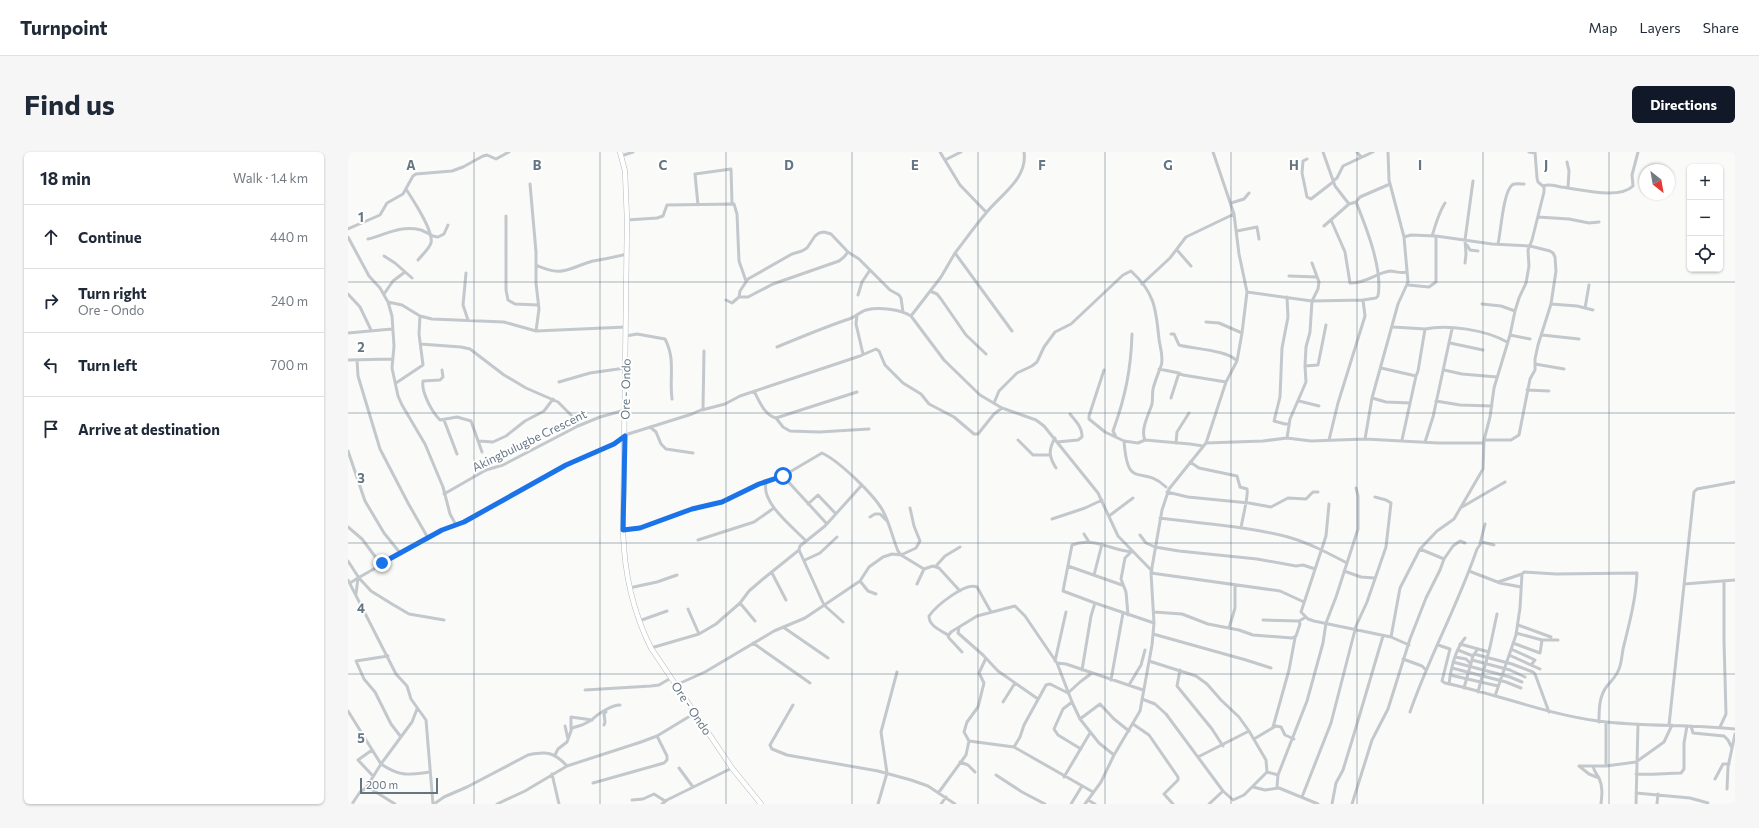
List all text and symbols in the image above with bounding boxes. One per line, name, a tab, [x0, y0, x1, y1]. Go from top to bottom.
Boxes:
text: Turnpoint	[20, 16, 108, 39]
text: Map	[1589, 19, 1617, 36]
text: Layers	[1639, 19, 1681, 36]
text: Share	[1703, 19, 1739, 36]
button: Directions	[1632, 86, 1735, 123]
text: Find us	[24, 87, 115, 121]
text: A	[406, 157, 416, 173]
text: B	[533, 157, 542, 173]
text: C	[659, 157, 668, 173]
text: D	[784, 157, 794, 173]
text: E	[911, 157, 919, 173]
text: F	[1038, 157, 1046, 173]
text: G	[1163, 157, 1173, 173]
text: H	[1289, 157, 1299, 173]
text: I	[1418, 157, 1422, 173]
text: J	[1544, 157, 1548, 173]
north arrow	[1639, 164, 1675, 200]
map controls	[1687, 164, 1723, 272]
button: +	[1687, 164, 1723, 200]
text: 18 min	[40, 168, 91, 189]
text: Walk · 1.4 km	[233, 170, 308, 186]
button: −	[1687, 200, 1723, 236]
text: 1	[358, 209, 364, 225]
icon: ahead	[40, 226, 62, 248]
text: Continue	[78, 228, 142, 246]
text: 440 m	[270, 229, 308, 245]
button: locate	[1687, 236, 1723, 272]
text: Turn right	[78, 284, 147, 302]
icon: right	[40, 290, 62, 312]
text: 240 m	[271, 293, 308, 309]
text: Ore - Ondo	[78, 302, 144, 318]
text: 2	[357, 339, 365, 355]
icon: left	[40, 354, 62, 376]
text: Turn left	[78, 356, 137, 374]
text: 700 m	[270, 357, 308, 373]
street label: Ore - Ondo	[617, 358, 633, 420]
street label: Akingbulugbe Crescent	[469, 406, 589, 474]
icon: arrive	[40, 418, 62, 440]
text: Arrive at destination	[78, 420, 220, 438]
route start	[774, 467, 792, 485]
text: 3	[357, 470, 365, 486]
route end	[373, 554, 391, 572]
text: 4	[357, 600, 365, 616]
street label: Ore - Ondo	[669, 679, 715, 737]
text: 5	[357, 730, 365, 746]
scale bar	[360, 776, 438, 795]
text: 200 m	[366, 778, 398, 791]

